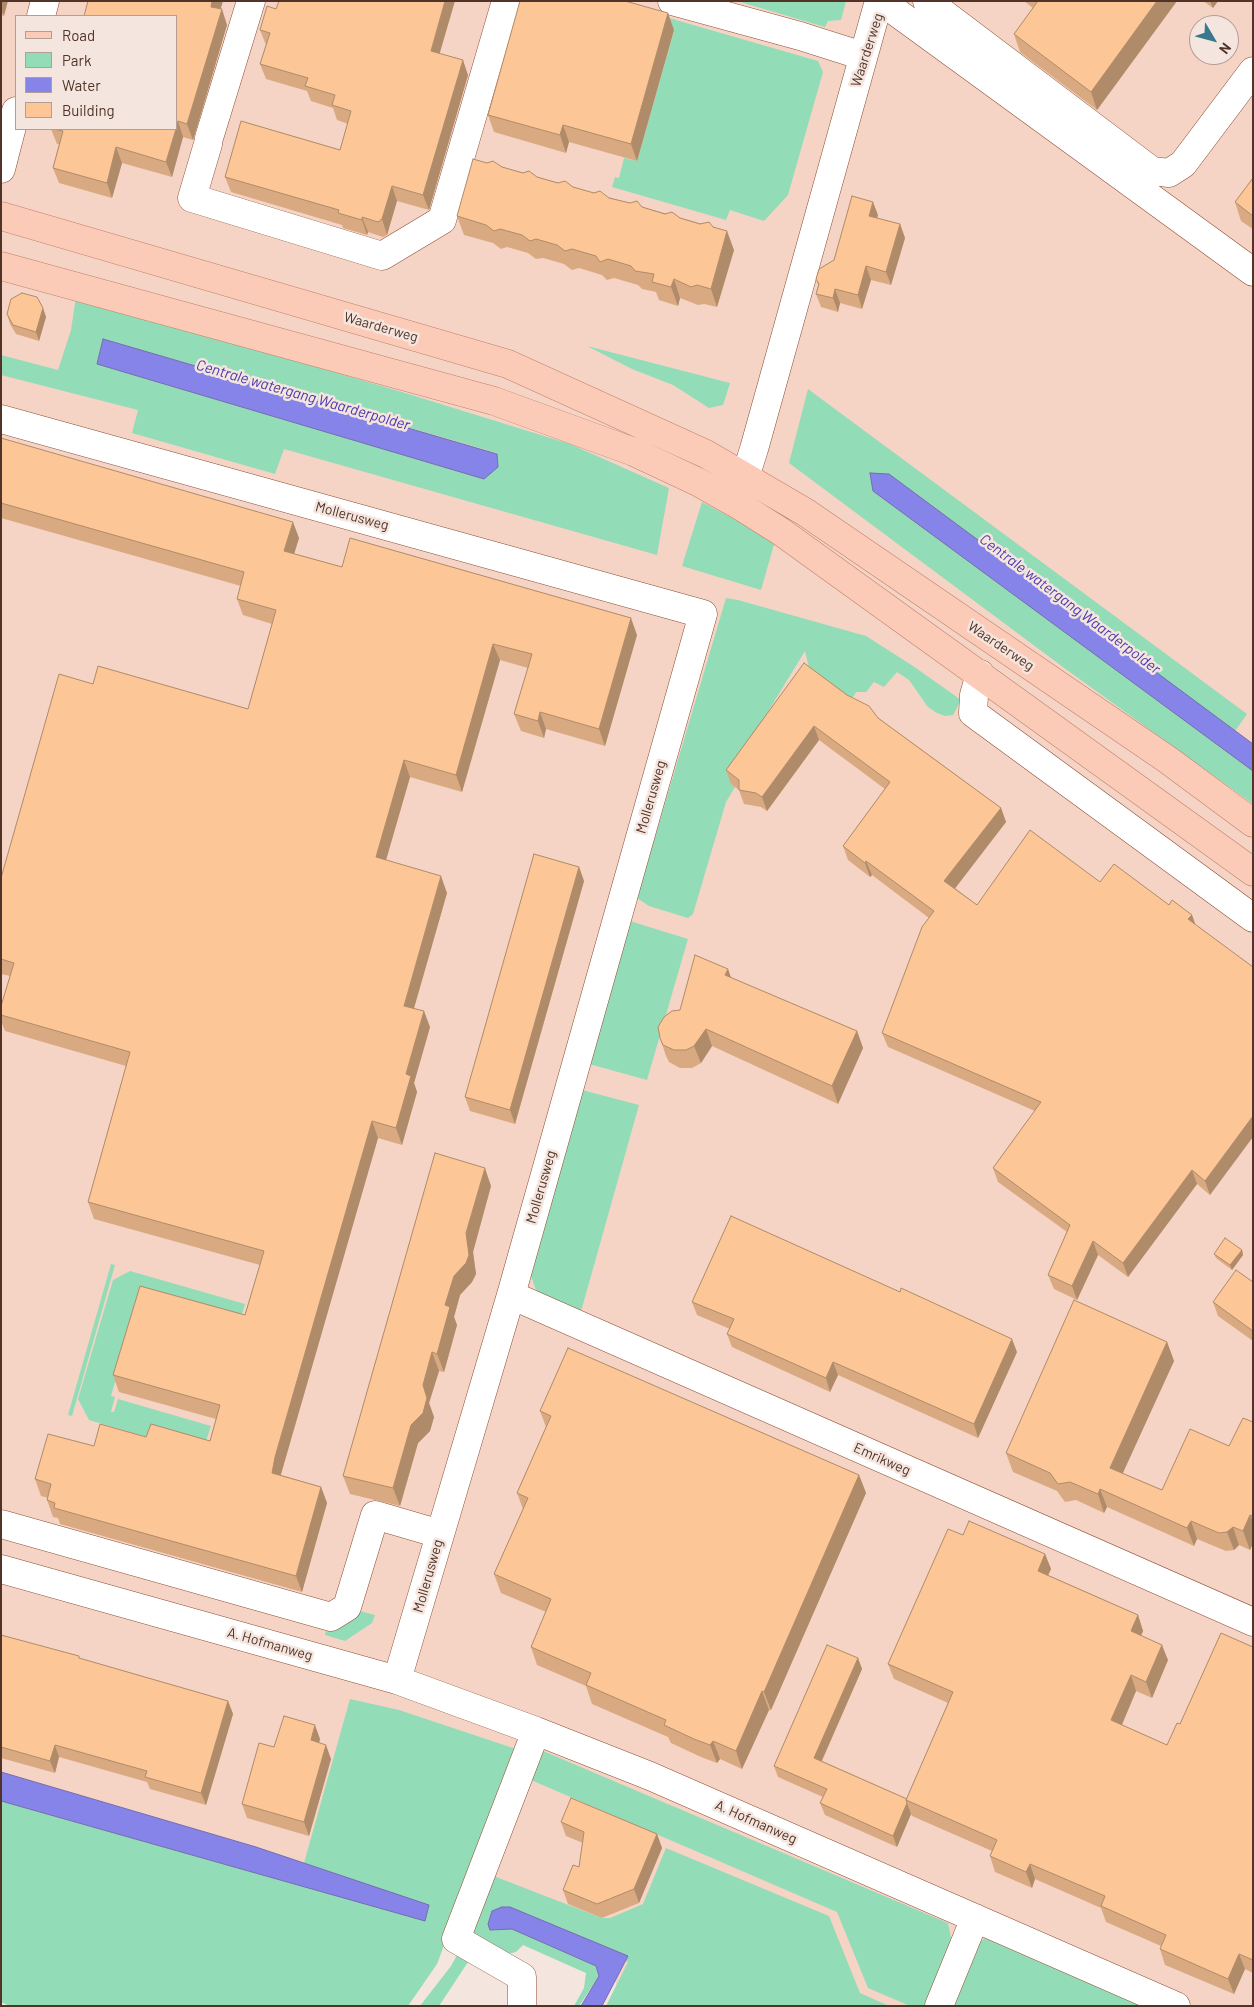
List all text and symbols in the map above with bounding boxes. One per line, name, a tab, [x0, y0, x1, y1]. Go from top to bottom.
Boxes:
street label: Waarderweg	[847, 11, 887, 89]
legend	[15, 15, 178, 130]
north arrow	[1189, 15, 1239, 65]
text: Road	[62, 26, 95, 44]
text: N	[1216, 40, 1235, 58]
text: Park	[62, 51, 91, 69]
text: Water	[62, 76, 101, 94]
text: Building	[62, 101, 115, 119]
street label: Waarderweg	[342, 308, 420, 346]
water label: Centrale watergang Waarderpolder	[194, 356, 412, 434]
street label: Mollerusweg	[313, 498, 391, 534]
water label: Centrale watergang Waarderpolder	[976, 530, 1164, 678]
street label: Waarderweg	[965, 618, 1037, 674]
street label: Mollerusweg	[633, 759, 669, 835]
street label: Mollerusweg	[523, 1149, 559, 1225]
street label: Emrikweg	[851, 1439, 913, 1479]
street label: Mollerusweg	[410, 1538, 446, 1614]
street label: A. Hofmanweg	[225, 1624, 315, 1664]
street label: A. Hofmanweg	[712, 1796, 800, 1848]

